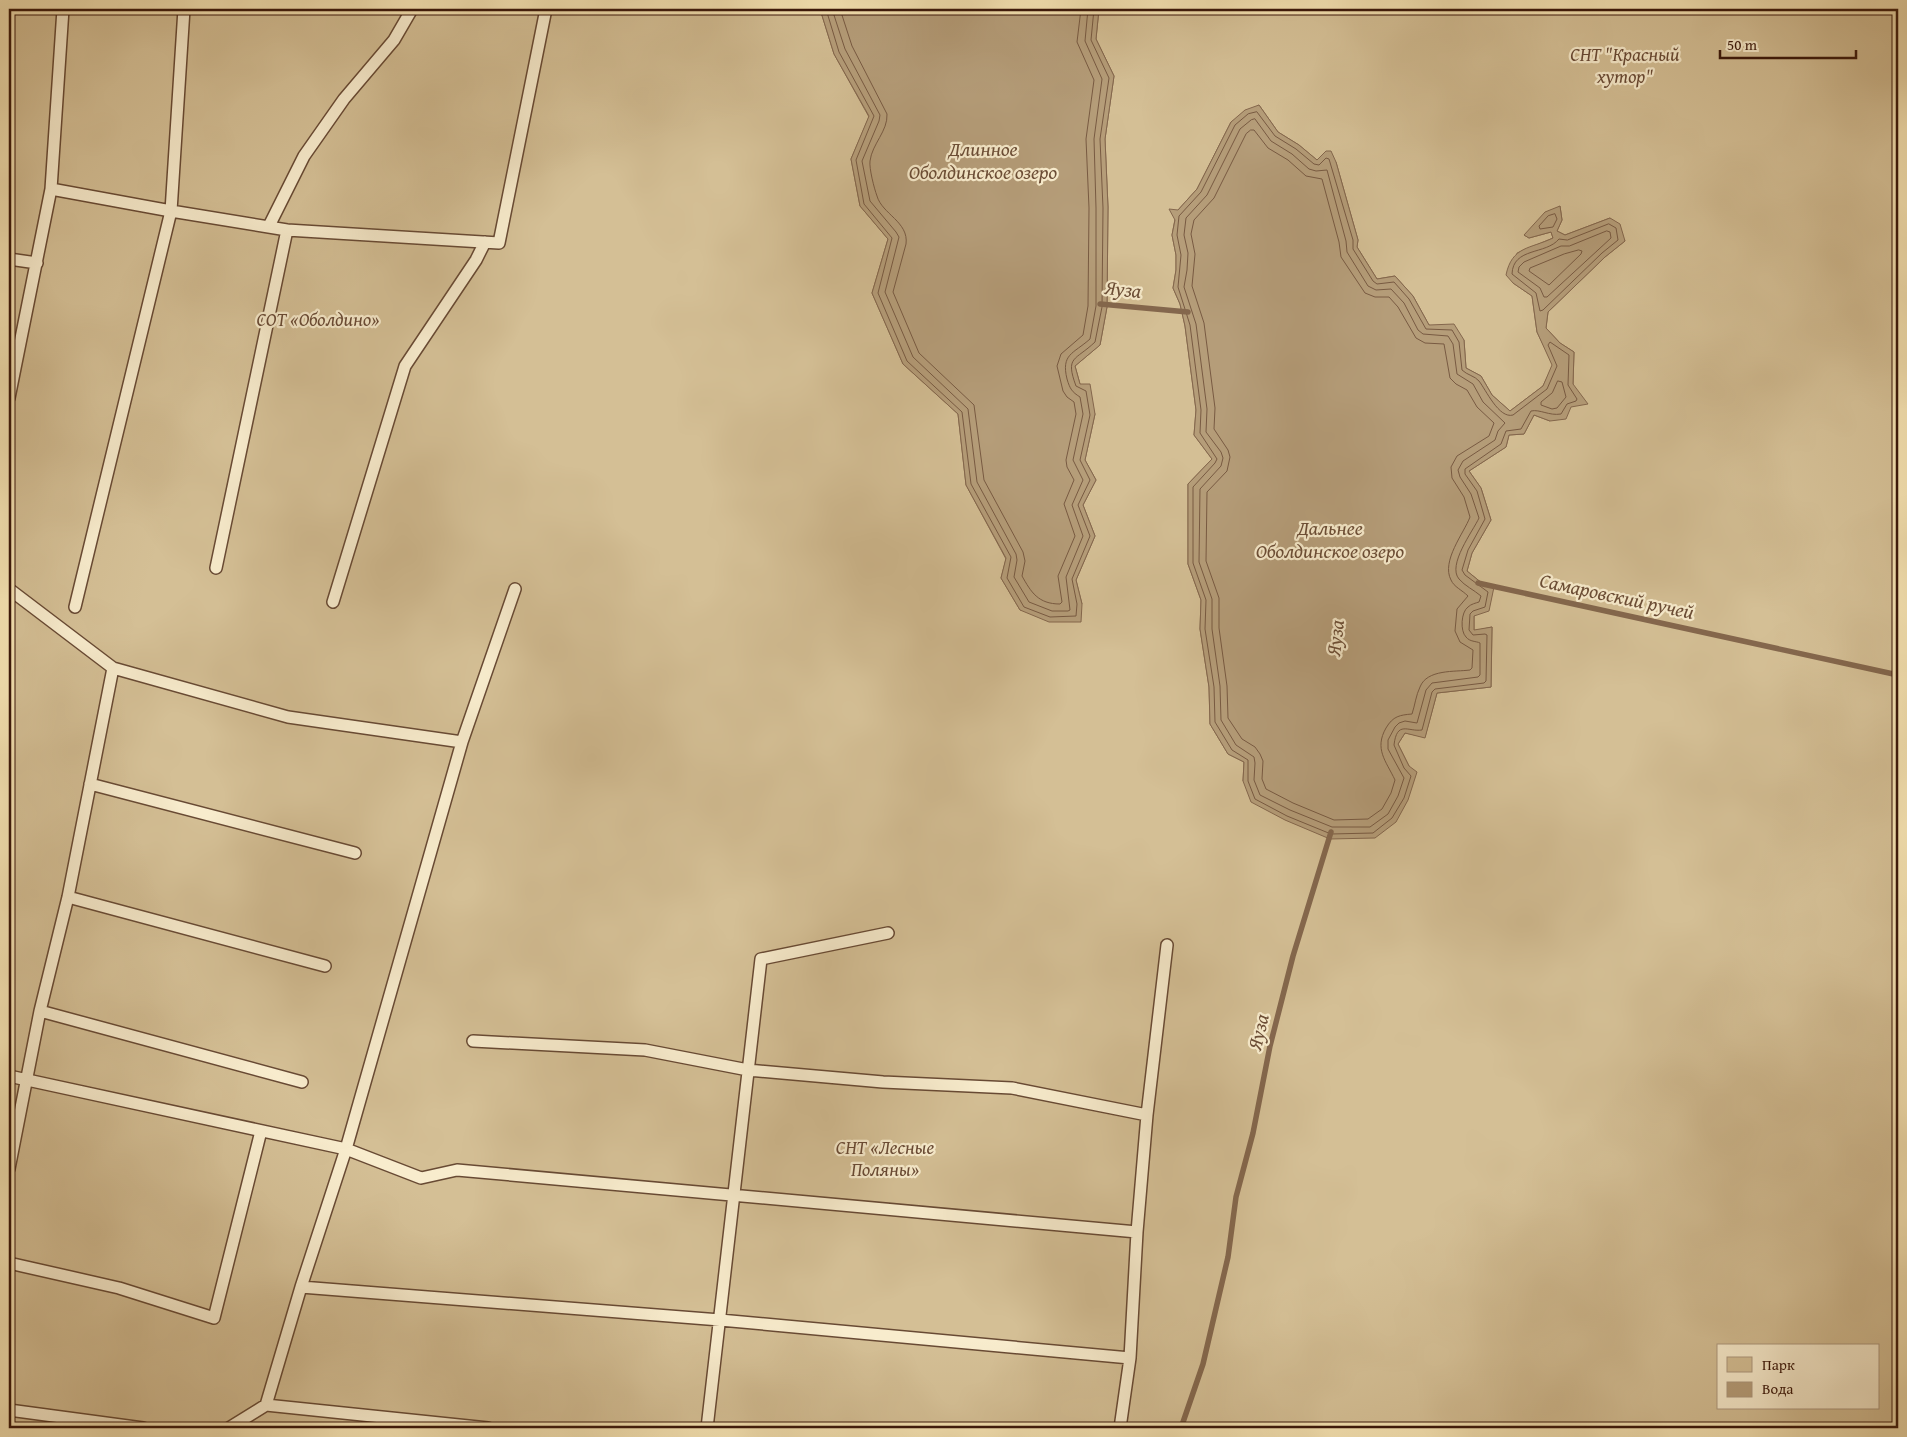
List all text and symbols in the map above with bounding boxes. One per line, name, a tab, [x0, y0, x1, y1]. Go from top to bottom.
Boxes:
scale bar	[1720, 28, 1856, 60]
text: 50 m	[1727, 34, 1758, 55]
park label: СНТ "Красный хутор"	[1570, 40, 1680, 90]
water label: Длинное Оболдинское озеро	[909, 134, 1058, 186]
water label: Яуза	[1102, 272, 1144, 305]
park label: СОТ «Оболдино»	[257, 305, 380, 333]
water label: Дальнее Оболдинское озеро	[1256, 513, 1405, 565]
water label: Самаровский ручей	[1537, 565, 1697, 626]
water label: Яуза	[1318, 617, 1351, 659]
water label: Яуза	[1239, 1010, 1276, 1054]
park label: СНТ «Лесные Поляны»	[836, 1133, 935, 1183]
legend	[1717, 1344, 1880, 1410]
text: Парк	[1762, 1354, 1795, 1375]
text: Вода	[1762, 1378, 1794, 1399]

